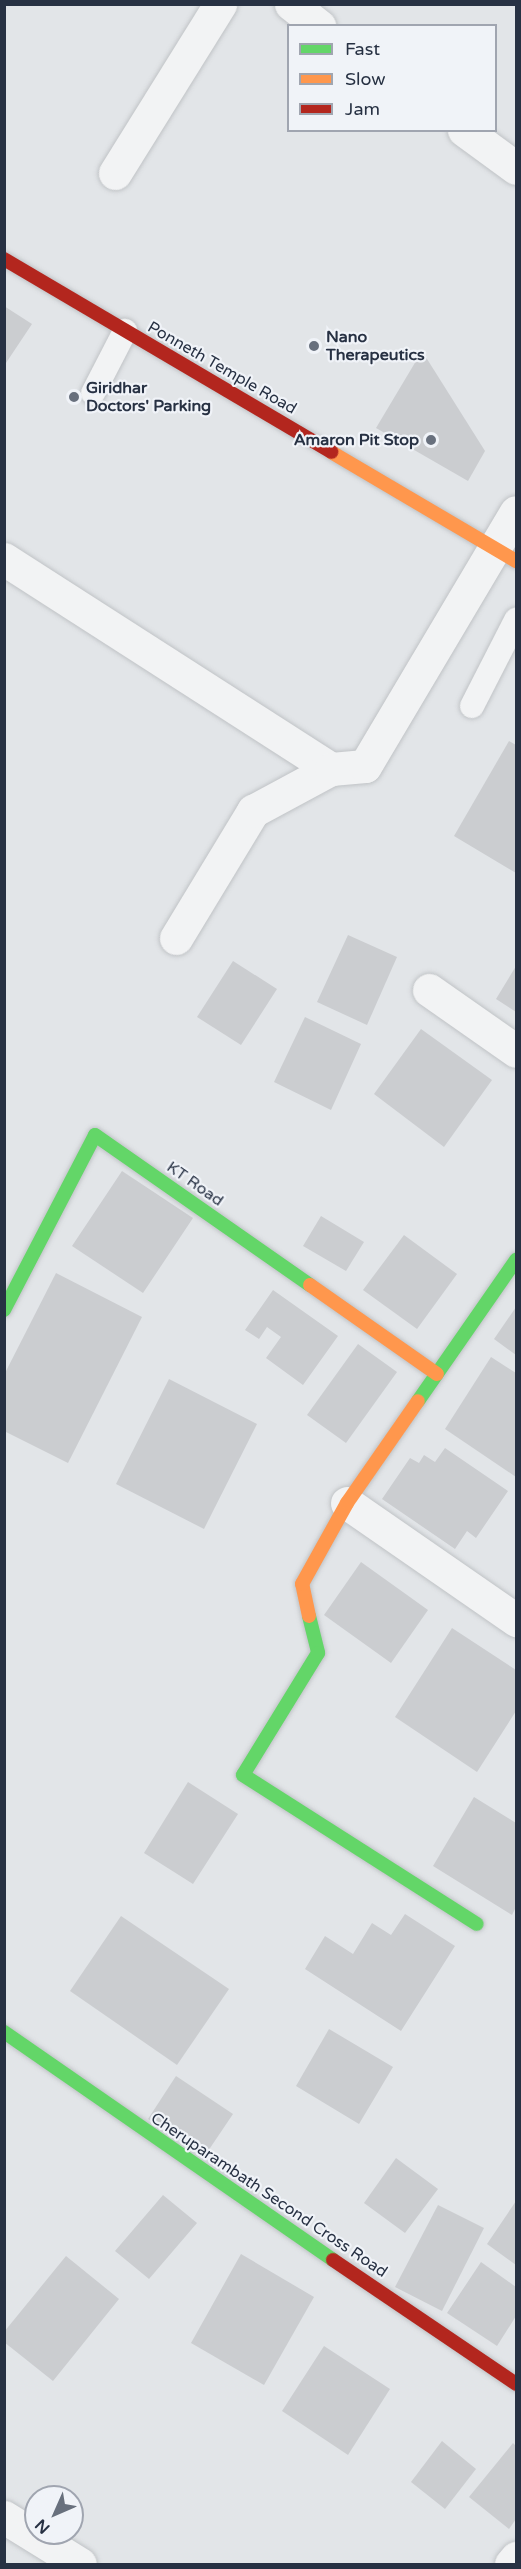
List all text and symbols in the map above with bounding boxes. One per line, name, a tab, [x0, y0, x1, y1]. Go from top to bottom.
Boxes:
legend	[287, 24, 497, 132]
text: Fast	[345, 38, 380, 60]
text: Slow	[345, 68, 386, 90]
text: Jam	[345, 98, 380, 120]
street label: Ponneth Temple Road	[144, 317, 300, 419]
place label: Nano Therapeutics	[326, 327, 425, 365]
marker: Nano Therapeutics	[307, 339, 321, 353]
place label: Giridhar Doctors' Parking	[86, 378, 211, 416]
marker: Giridhar Doctors' Parking	[67, 390, 81, 404]
place label: Amaron Pit Stop	[294, 430, 419, 450]
marker: Amaron Pit Stop	[424, 433, 438, 447]
street label: KT Road	[163, 1158, 227, 1210]
street label: Cheruparambath Second Cross Road	[147, 2108, 391, 2282]
north arrow	[24, 2485, 84, 2545]
text: N	[31, 2515, 54, 2538]

